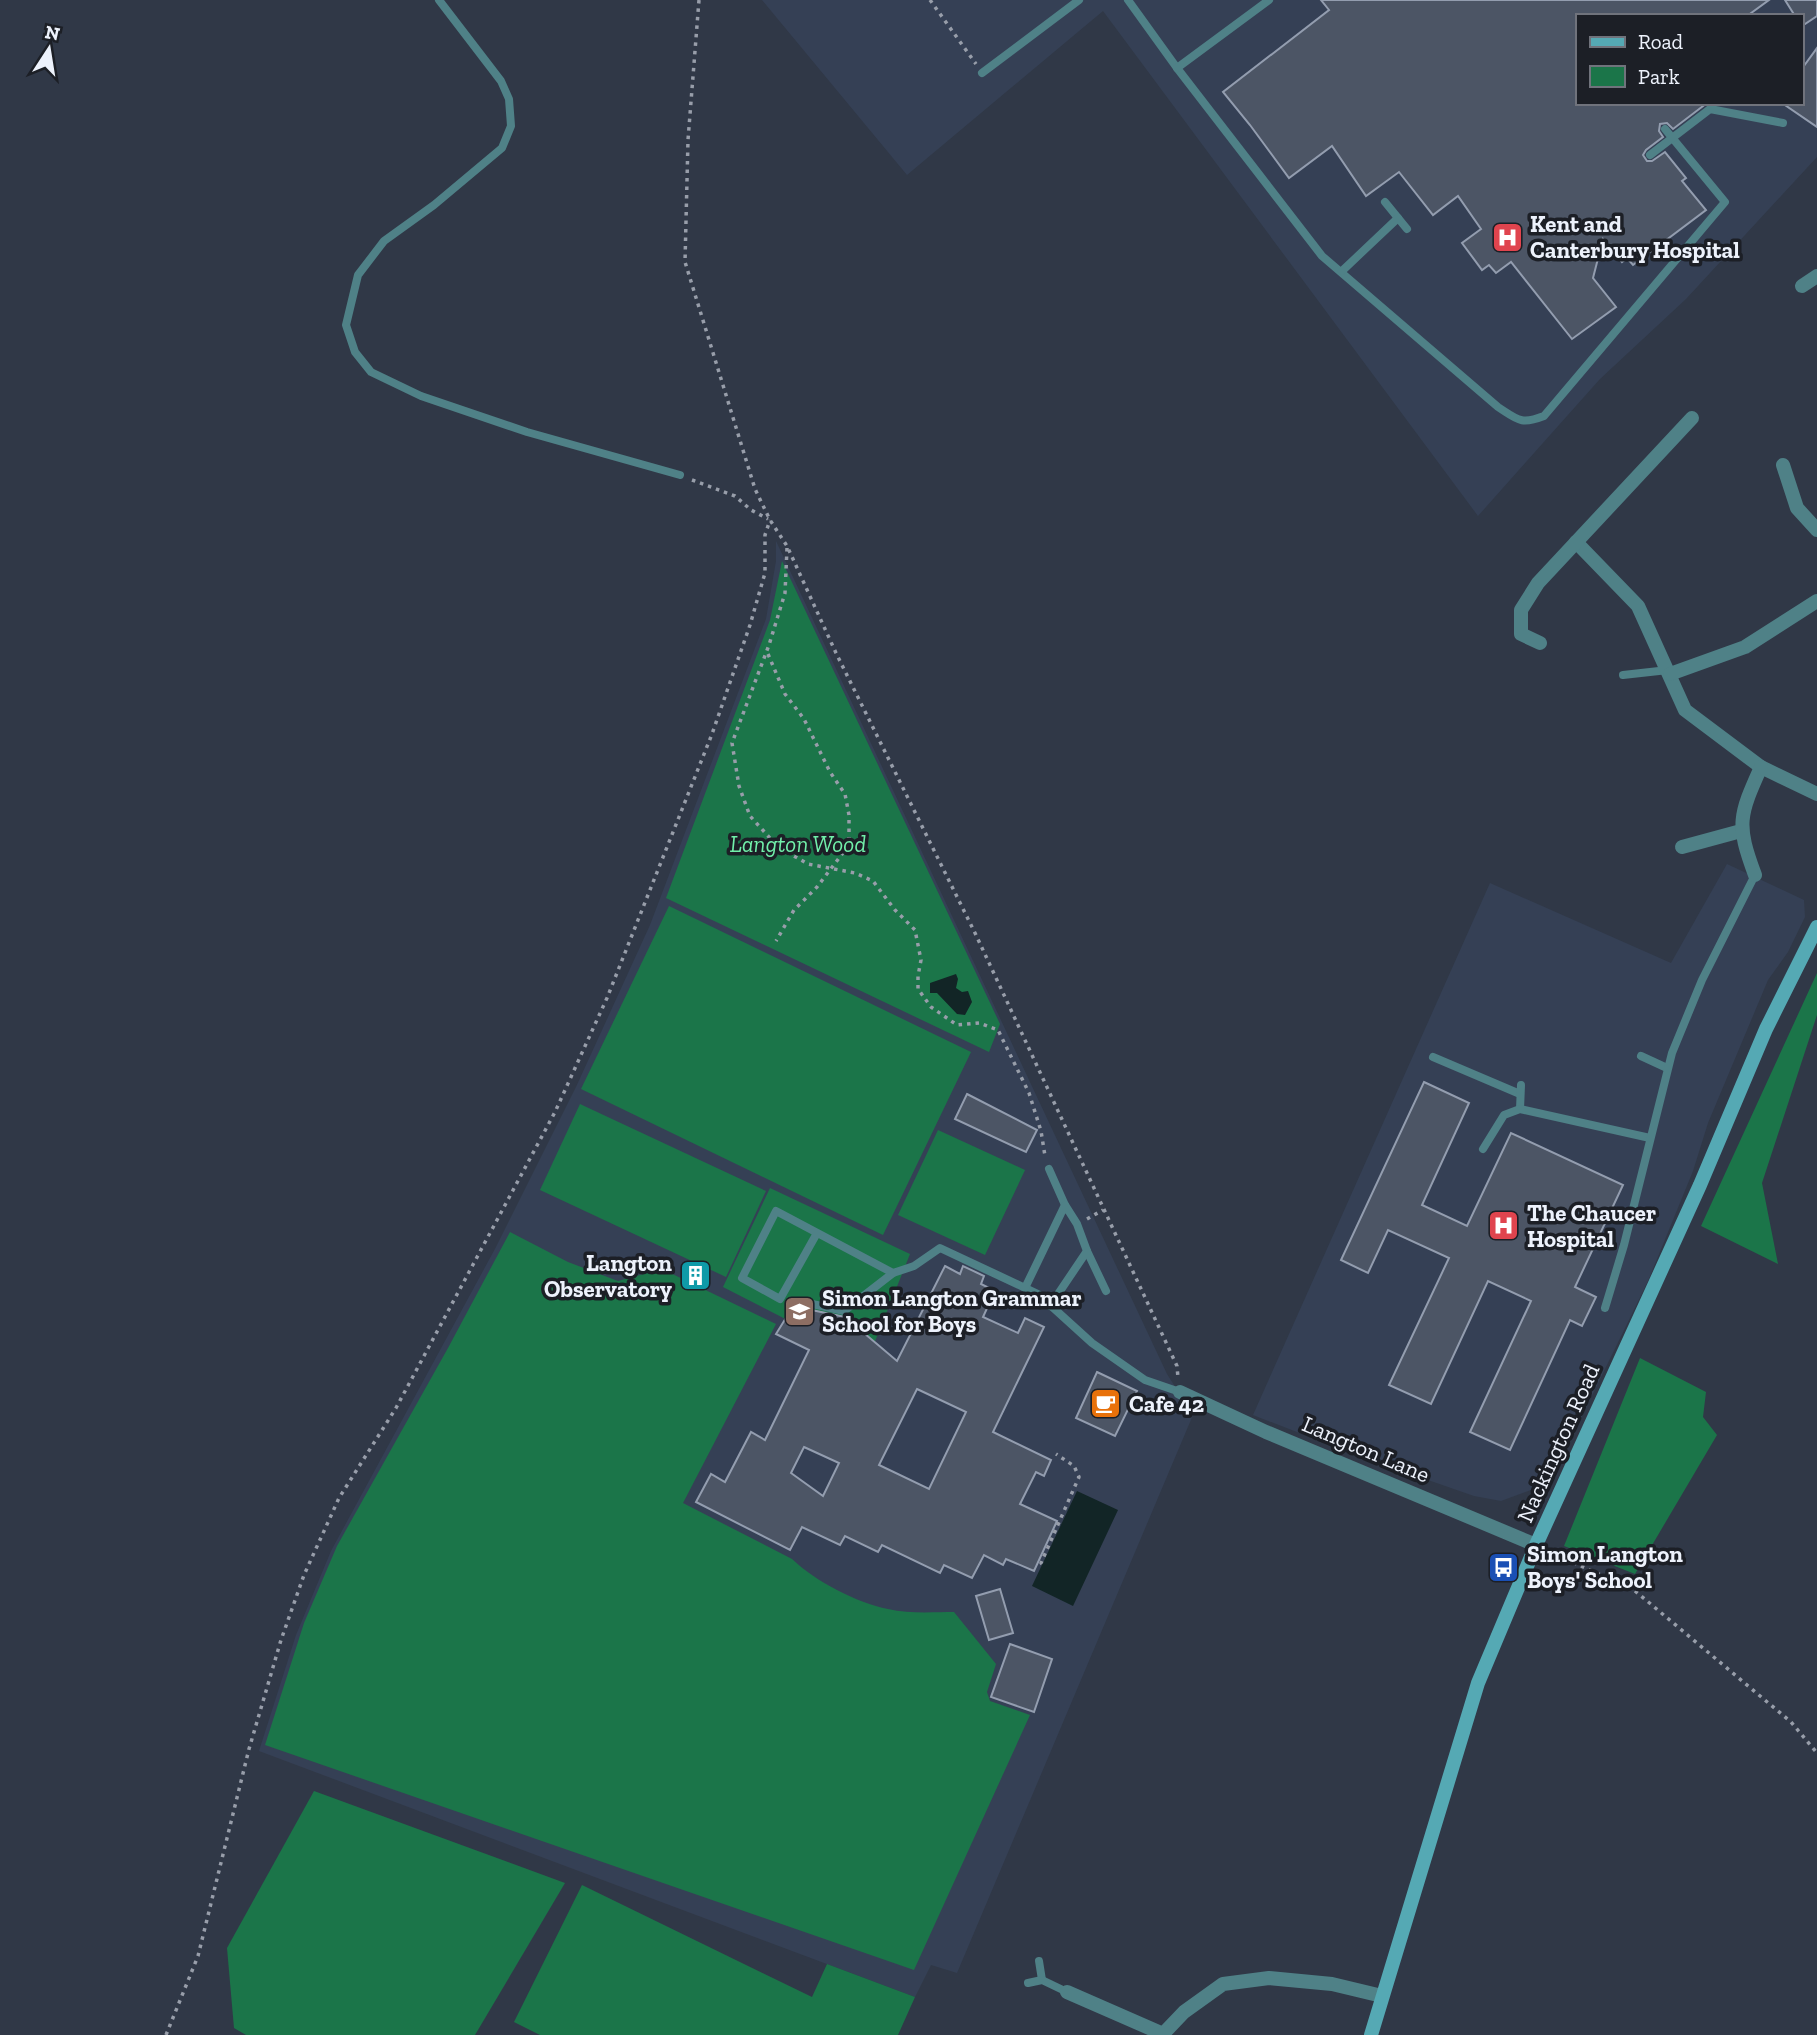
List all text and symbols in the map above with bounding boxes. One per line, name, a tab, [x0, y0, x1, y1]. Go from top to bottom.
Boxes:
north arrow	[14, 14, 84, 84]
legend	[1576, 14, 1803, 105]
text: N	[43, 20, 62, 46]
text: Road	[1638, 29, 1684, 54]
text: Park	[1638, 64, 1680, 89]
place label: Kent and Canterbury Hospital	[1530, 210, 1740, 264]
hospital icon: Kent and Canterbury Hospital	[1490, 220, 1524, 254]
park label: Langton Wood	[730, 830, 866, 858]
place label: The Chaucer Hospital	[1527, 1199, 1656, 1253]
hospital icon: The Chaucer Hospital	[1487, 1209, 1521, 1243]
place label: Langton Observatory	[544, 1249, 673, 1303]
building icon: Langton Observatory	[678, 1259, 712, 1293]
place label: Simon Langton Grammar School for Boys	[822, 1284, 1082, 1338]
school or university icon: Simon Langton Grammar School for Boys	[782, 1294, 816, 1328]
street label: Nackington Road	[1511, 1359, 1606, 1527]
cafe icon: Cafe 42	[1089, 1387, 1123, 1421]
place label: Cafe 42	[1129, 1390, 1204, 1418]
street label: Langton Lane	[1298, 1410, 1434, 1488]
place label: Simon Langton Boys' School	[1527, 1540, 1683, 1594]
bus stop icon: Simon Langton Boys' School	[1487, 1550, 1521, 1584]

